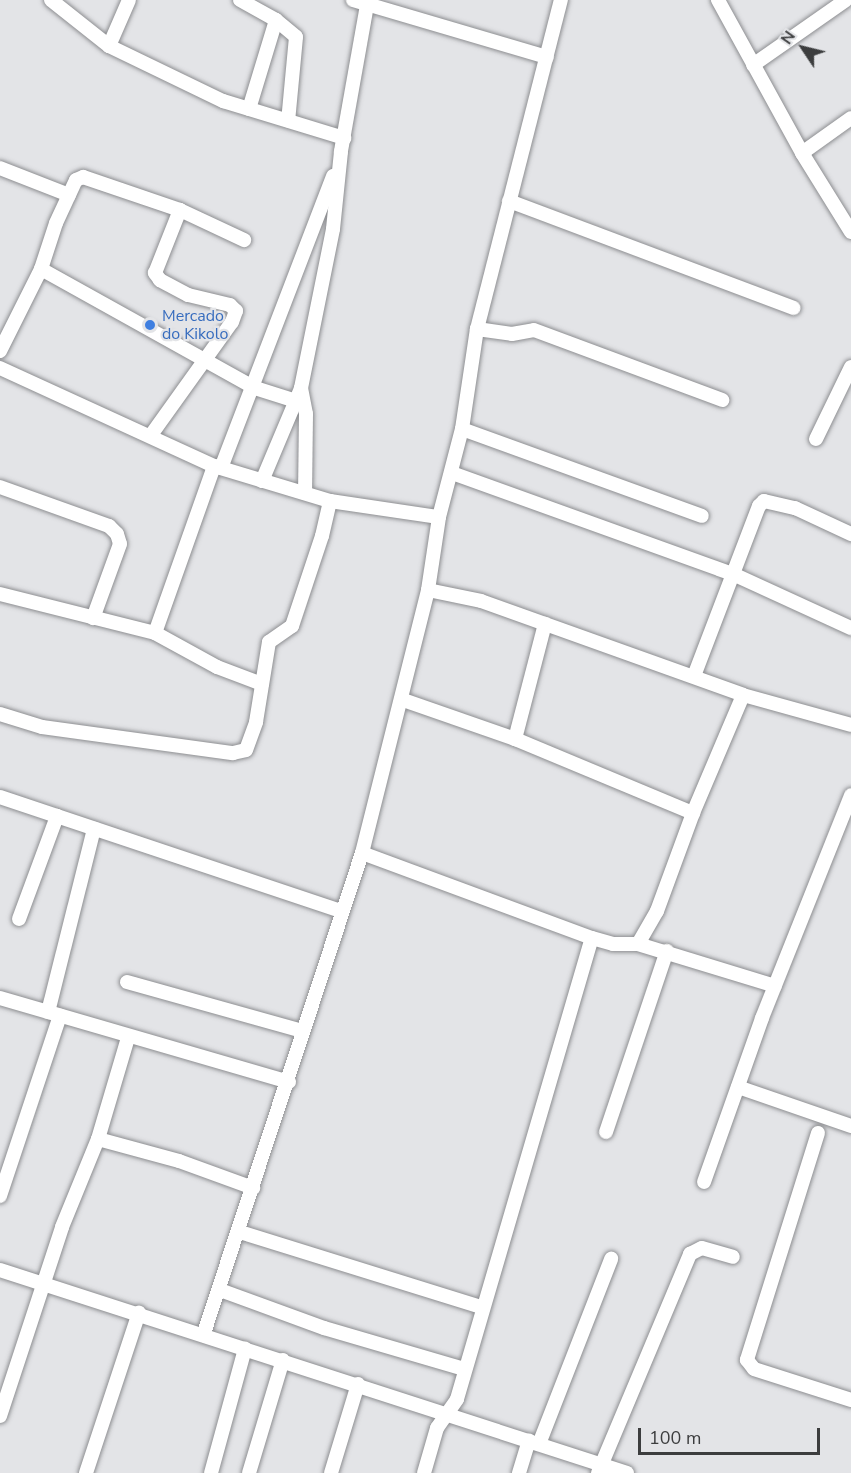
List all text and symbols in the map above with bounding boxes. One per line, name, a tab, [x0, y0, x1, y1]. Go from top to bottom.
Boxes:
north arrow	[773, 18, 833, 78]
text: N	[776, 26, 801, 49]
place label: Mercado do Kikolo	[162, 306, 228, 344]
marker: Mercado do Kikolo	[143, 318, 157, 332]
scale bar	[641, 1416, 822, 1454]
text: 100 m	[649, 1426, 701, 1450]

